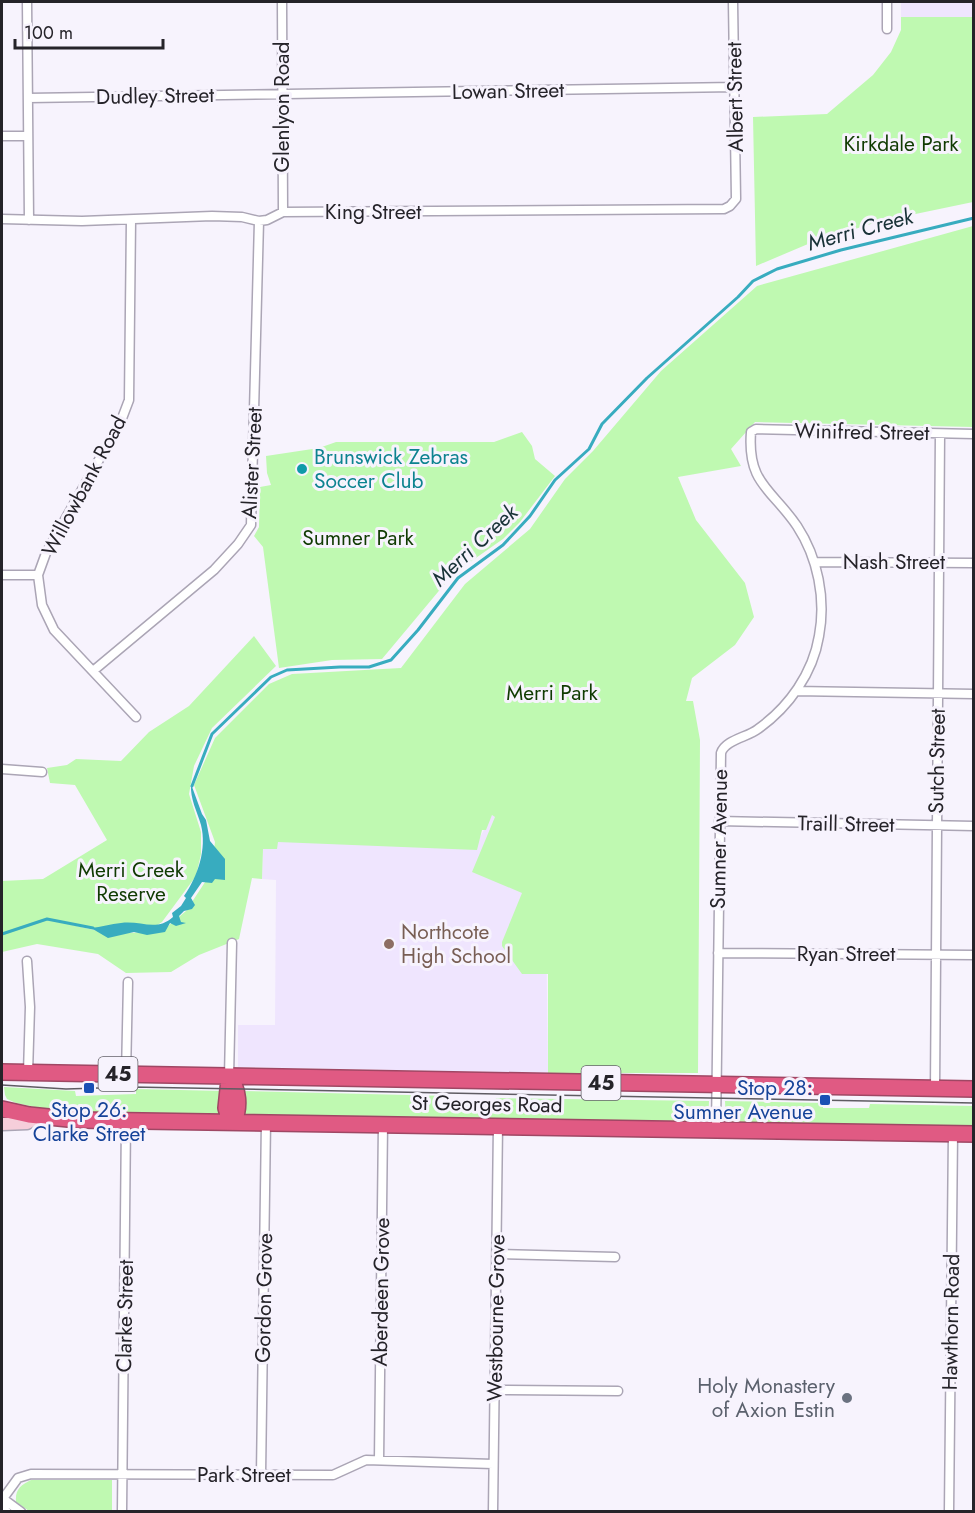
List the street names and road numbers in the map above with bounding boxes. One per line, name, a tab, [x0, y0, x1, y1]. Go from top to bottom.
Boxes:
street label: Glenlyon Road	[267, 42, 297, 172]
street label: Albert Street	[719, 42, 751, 152]
street label: Lowan Street	[452, 75, 564, 107]
street label: Dudley Street	[96, 80, 214, 112]
street label: King Street	[325, 197, 421, 227]
street label: Alister Street	[234, 406, 270, 520]
street label: Willowbank Road	[34, 410, 134, 562]
street label: Winifred Street	[794, 416, 930, 448]
street label: Nash Street	[843, 547, 945, 577]
street label: Sutch Street	[921, 708, 953, 814]
street label: Sumner Avenue	[703, 769, 735, 909]
street label: Traill Street	[797, 808, 895, 840]
street label: Ryan Street	[797, 939, 895, 969]
road number: 45	[98, 1057, 138, 1091]
road number: 45	[582, 1066, 620, 1100]
street label: St Georges Road	[411, 1088, 563, 1120]
street label: Aberdeen Grove	[365, 1217, 397, 1367]
street label: Gordon Grove	[248, 1233, 280, 1363]
street label: Westbourne Grove	[480, 1234, 512, 1402]
street label: Hawthorn Road	[935, 1253, 967, 1391]
street label: Clarke Street	[109, 1259, 141, 1373]
street label: Park Street	[197, 1460, 291, 1490]

